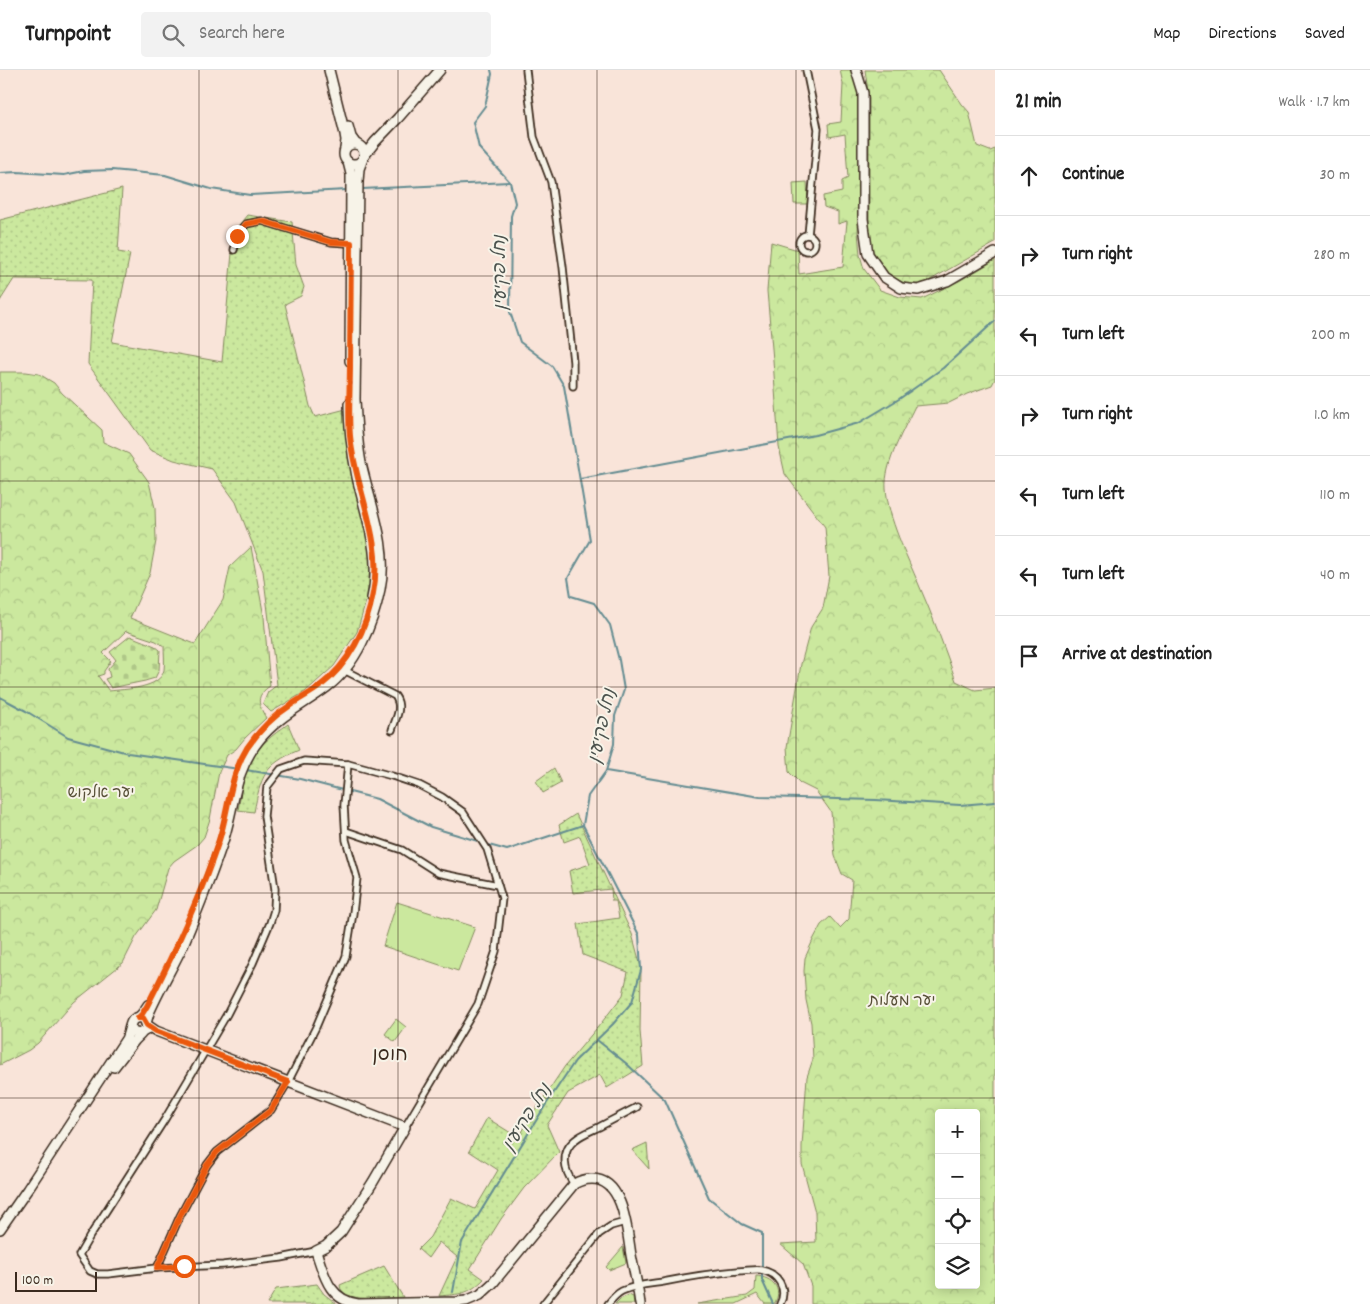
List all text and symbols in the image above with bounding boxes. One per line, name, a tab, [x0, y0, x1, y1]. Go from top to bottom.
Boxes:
search box	[141, 12, 491, 57]
text: Turnpoint	[25, 18, 111, 52]
icon: search	[159, 21, 187, 49]
text: Search here	[199, 21, 285, 48]
text: Map	[1153, 22, 1180, 47]
text: Directions	[1208, 22, 1277, 47]
text: Saved	[1305, 22, 1345, 47]
text: 21 min	[1015, 88, 1062, 118]
text: Walk · 1.7 km	[1278, 91, 1350, 114]
icon: ahead	[1015, 162, 1043, 190]
text: Continue	[1062, 162, 1124, 189]
text: 30 m	[1320, 164, 1350, 187]
route end	[226, 225, 249, 248]
water label: נחל פקיעין	[488, 233, 515, 311]
icon: right	[1015, 242, 1043, 270]
text: Turn right	[1062, 242, 1133, 269]
text: 280 m	[1313, 244, 1350, 267]
icon: left	[1015, 322, 1043, 350]
text: Turn left	[1062, 322, 1125, 349]
text: 200 m	[1311, 324, 1350, 347]
icon: right	[1015, 402, 1043, 430]
text: Turn right	[1062, 402, 1133, 429]
text: 1.0 km	[1314, 404, 1350, 427]
icon: left	[1015, 482, 1043, 510]
text: Turn left	[1062, 482, 1125, 509]
text: 110 m	[1320, 484, 1350, 507]
icon: left	[1015, 562, 1043, 590]
text: Turn left	[1062, 562, 1125, 589]
text: 40 m	[1320, 564, 1350, 587]
icon: arrive	[1015, 642, 1043, 670]
text: Arrive at destination	[1062, 642, 1212, 669]
water label: נחל פקיעין	[583, 685, 624, 766]
park label: יער אלקוש	[68, 782, 134, 805]
park label: יער מעלות	[868, 990, 935, 1013]
district label: חוסן	[372, 1043, 408, 1070]
water label: נחל פקיעין	[498, 1078, 560, 1157]
map controls	[935, 1109, 980, 1289]
button: +	[935, 1109, 980, 1154]
button: −	[935, 1154, 980, 1199]
button: locate	[935, 1199, 980, 1244]
button: layers	[935, 1244, 980, 1289]
route start	[173, 1255, 196, 1278]
scale bar	[15, 1269, 98, 1292]
text: 100 m	[22, 1271, 53, 1291]

